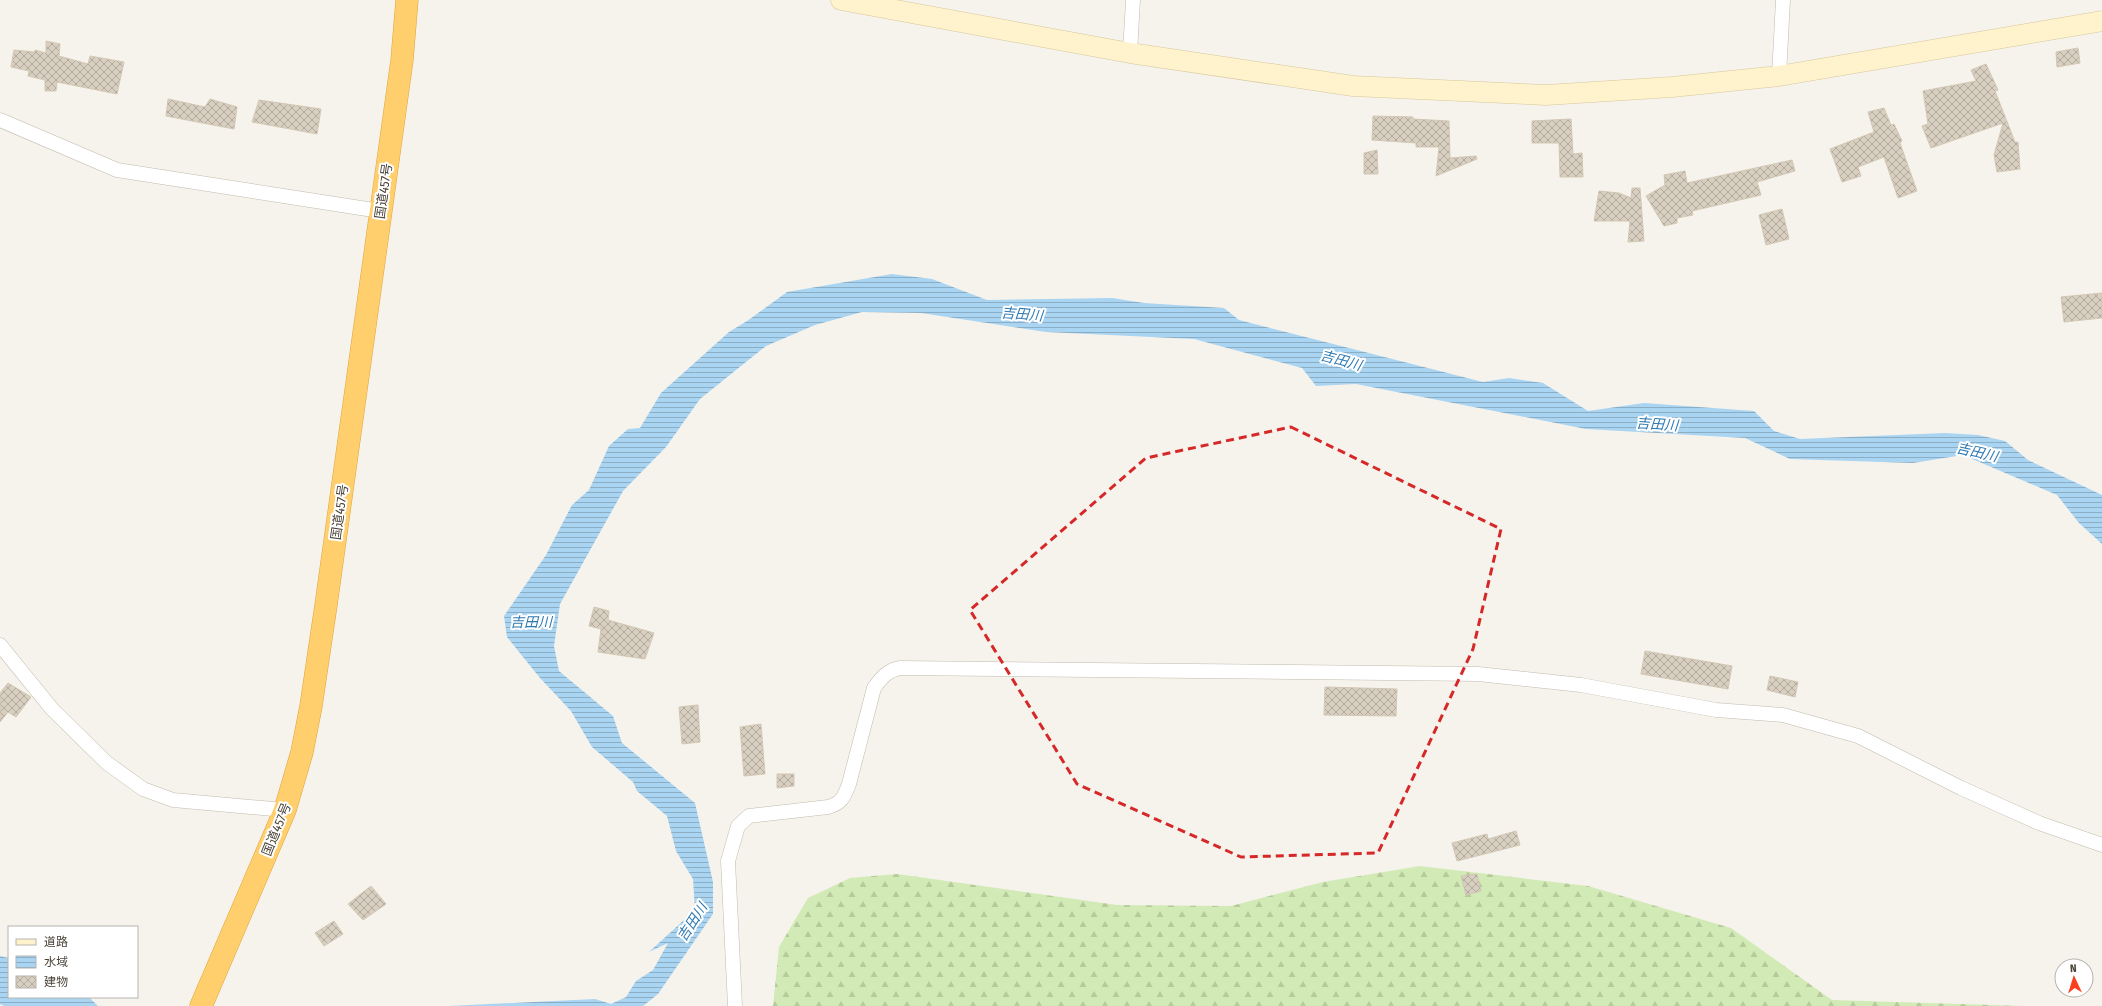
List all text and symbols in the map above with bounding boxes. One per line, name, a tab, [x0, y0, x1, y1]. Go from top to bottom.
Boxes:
street label: 国道457号	[372, 162, 395, 220]
water label: 吉田川	[1000, 304, 1046, 325]
water label: 吉田川	[1318, 347, 1365, 375]
water label: 吉田川	[1635, 415, 1681, 435]
water label: 吉田川	[1955, 439, 2001, 466]
street label: 国道457号	[328, 483, 351, 541]
water label: 吉田川	[510, 614, 554, 631]
street label: 国道457号	[259, 800, 294, 858]
water label: 吉田川	[674, 898, 712, 945]
legend	[8, 926, 138, 998]
text: 道路	[44, 935, 68, 949]
text: 水域	[44, 955, 68, 969]
north arrow	[2054, 958, 2094, 998]
text: N	[2070, 962, 2077, 975]
text: 建物	[44, 975, 68, 989]

